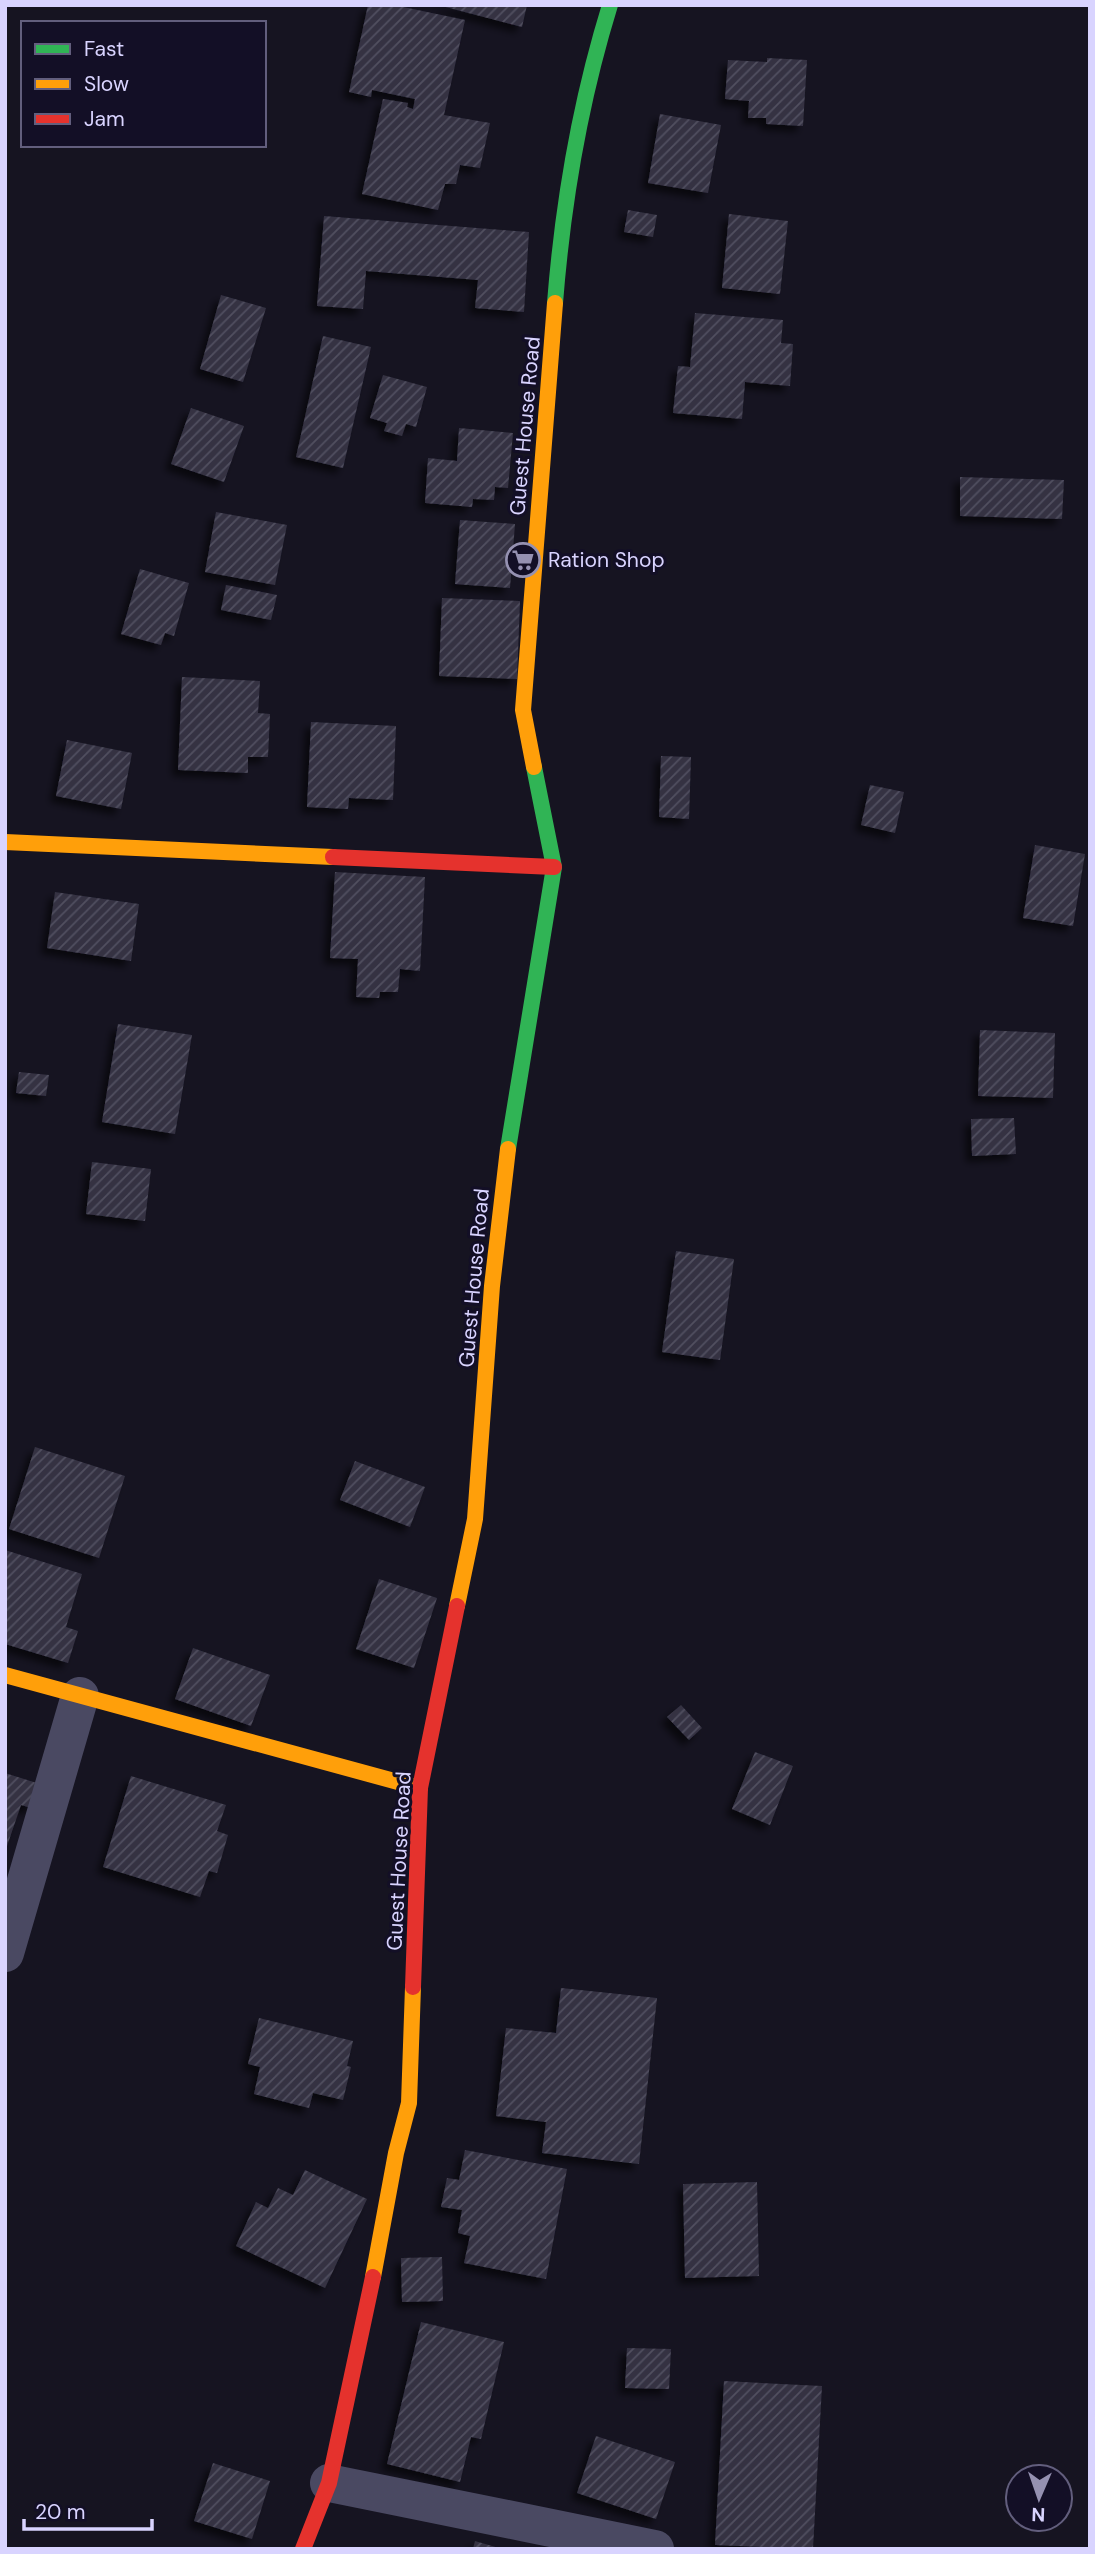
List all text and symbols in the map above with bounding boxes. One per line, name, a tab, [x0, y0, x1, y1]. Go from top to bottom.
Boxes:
legend	[21, 21, 266, 147]
text: Fast	[84, 35, 124, 63]
text: Slow	[84, 70, 129, 98]
text: Jam	[84, 105, 125, 133]
street label: Guest House Road	[503, 335, 547, 517]
supermarket icon: Ration Shop	[504, 541, 542, 579]
place label: Ration Shop	[548, 546, 665, 574]
street label: Guest House Road	[452, 1187, 496, 1369]
street label: Guest House Road	[380, 1771, 418, 1951]
north arrow	[1004, 2463, 1074, 2533]
scale bar	[24, 2488, 152, 2532]
text: 20 m	[35, 2498, 86, 2526]
text: N	[1031, 2502, 1046, 2527]

